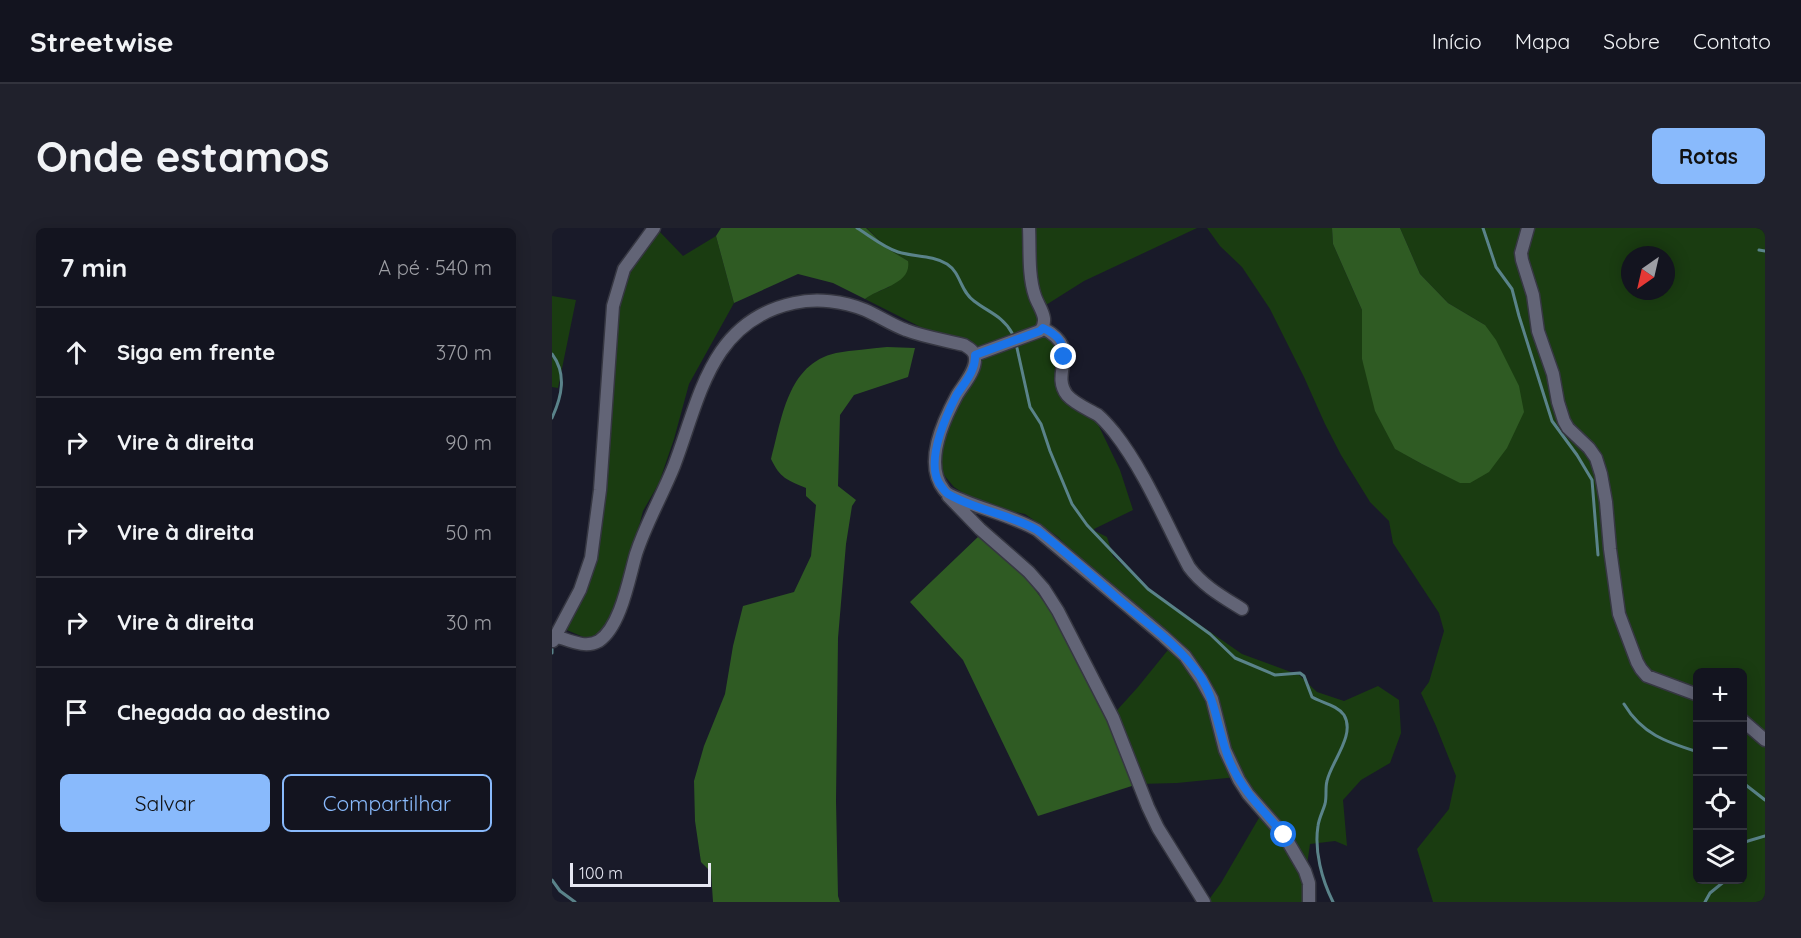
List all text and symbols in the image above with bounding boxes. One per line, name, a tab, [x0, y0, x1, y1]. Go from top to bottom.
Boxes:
text: Streetwise	[30, 24, 173, 59]
text: Início	[1432, 28, 1482, 54]
text: Mapa	[1515, 28, 1570, 54]
text: Sobre	[1603, 28, 1660, 54]
text: Contato	[1693, 28, 1771, 54]
button: Rotas	[1652, 128, 1765, 184]
text: Onde estamos	[36, 130, 330, 183]
north arrow	[1621, 246, 1675, 300]
text: 7 min	[60, 251, 127, 284]
text: A pé · 540 m	[378, 255, 492, 280]
icon: ahead	[60, 336, 93, 369]
text: Siga em frente	[117, 338, 275, 366]
text: 370 m	[436, 340, 492, 365]
route end	[1050, 343, 1076, 369]
icon: right	[60, 426, 93, 459]
text: Vire à direita	[117, 428, 254, 456]
text: 90 m	[445, 430, 492, 455]
icon: right	[60, 516, 93, 549]
text: Vire à direita	[117, 518, 254, 546]
text: 50 m	[446, 520, 492, 545]
icon: right	[60, 606, 93, 639]
text: Vire à direita	[117, 608, 254, 636]
text: 30 m	[446, 610, 492, 635]
map controls	[1693, 668, 1747, 884]
button: +	[1693, 668, 1747, 722]
icon: arrive	[60, 696, 93, 729]
text: Chegada ao destino	[117, 698, 330, 726]
button: −	[1693, 722, 1747, 776]
button: Salvar	[60, 774, 270, 832]
button: Compartilhar	[282, 774, 492, 832]
button: locate	[1693, 776, 1747, 830]
route start	[1270, 821, 1296, 847]
button: layers	[1693, 830, 1747, 884]
scale bar	[570, 860, 711, 888]
text: 100 m	[579, 863, 623, 883]

